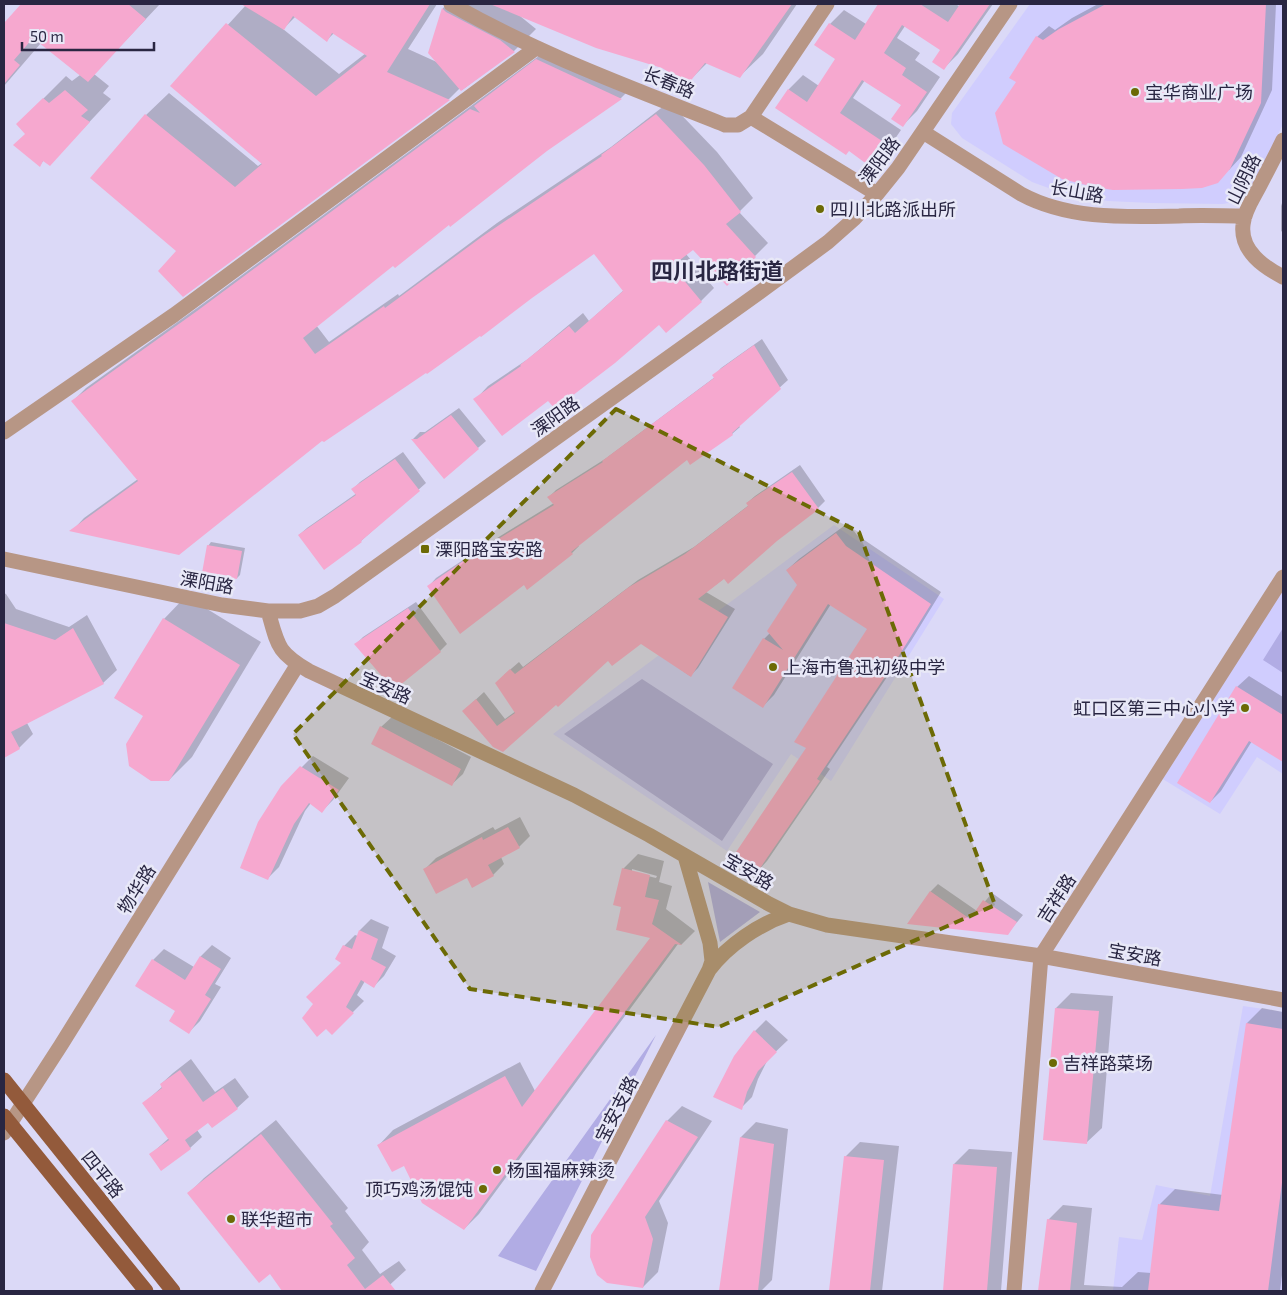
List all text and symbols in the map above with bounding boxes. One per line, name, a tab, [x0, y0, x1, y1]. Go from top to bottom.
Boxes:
scale bar	[22, 20, 155, 52]
text: 50 m	[30, 27, 64, 45]
street label: 长春路	[640, 62, 698, 102]
place label: 宝华商业广场	[1145, 81, 1253, 103]
marker: 宝华商业广场	[1129, 86, 1141, 98]
street label: 溧阳路	[854, 132, 904, 188]
street label: 山阴路	[1221, 150, 1265, 208]
street label: 长山路	[1049, 175, 1105, 207]
place label: 四川北路派出所	[830, 198, 956, 220]
marker: 四川北路派出所	[814, 203, 826, 215]
district label: 四川北路街道	[651, 257, 783, 283]
street label: 溧阳路	[527, 391, 583, 441]
place label: 溧阳路宝安路	[435, 538, 543, 560]
marker: 溧阳路宝安路	[419, 543, 431, 555]
street label: 溧阳路	[179, 566, 235, 598]
place label: 上海市鲁迅初级中学	[783, 656, 945, 678]
marker: 上海市鲁迅初级中学	[767, 661, 779, 673]
street label: 宝安路	[357, 666, 415, 708]
place label: 虹口区第三中心小学	[1073, 697, 1235, 719]
marker: 虹口区第三中心小学	[1239, 702, 1251, 714]
street label: 宝安路	[720, 848, 778, 894]
street label: 物华路	[112, 860, 160, 918]
street label: 吉祥路	[1032, 869, 1080, 927]
street label: 宝安路	[1107, 938, 1163, 970]
place label: 吉祥路菜场	[1063, 1052, 1153, 1074]
marker: 吉祥路菜场	[1047, 1057, 1059, 1069]
street label: 宝安支路	[590, 1072, 642, 1146]
street label: 四平路	[77, 1146, 129, 1202]
place label: 杨国福麻辣烫	[507, 1159, 615, 1181]
marker: 杨国福麻辣烫	[491, 1164, 503, 1176]
place label: 顶巧鸡汤馄饨	[365, 1178, 473, 1200]
marker: 顶巧鸡汤馄饨	[477, 1183, 489, 1195]
place label: 联华超市	[241, 1208, 313, 1230]
marker: 联华超市	[225, 1213, 237, 1225]

